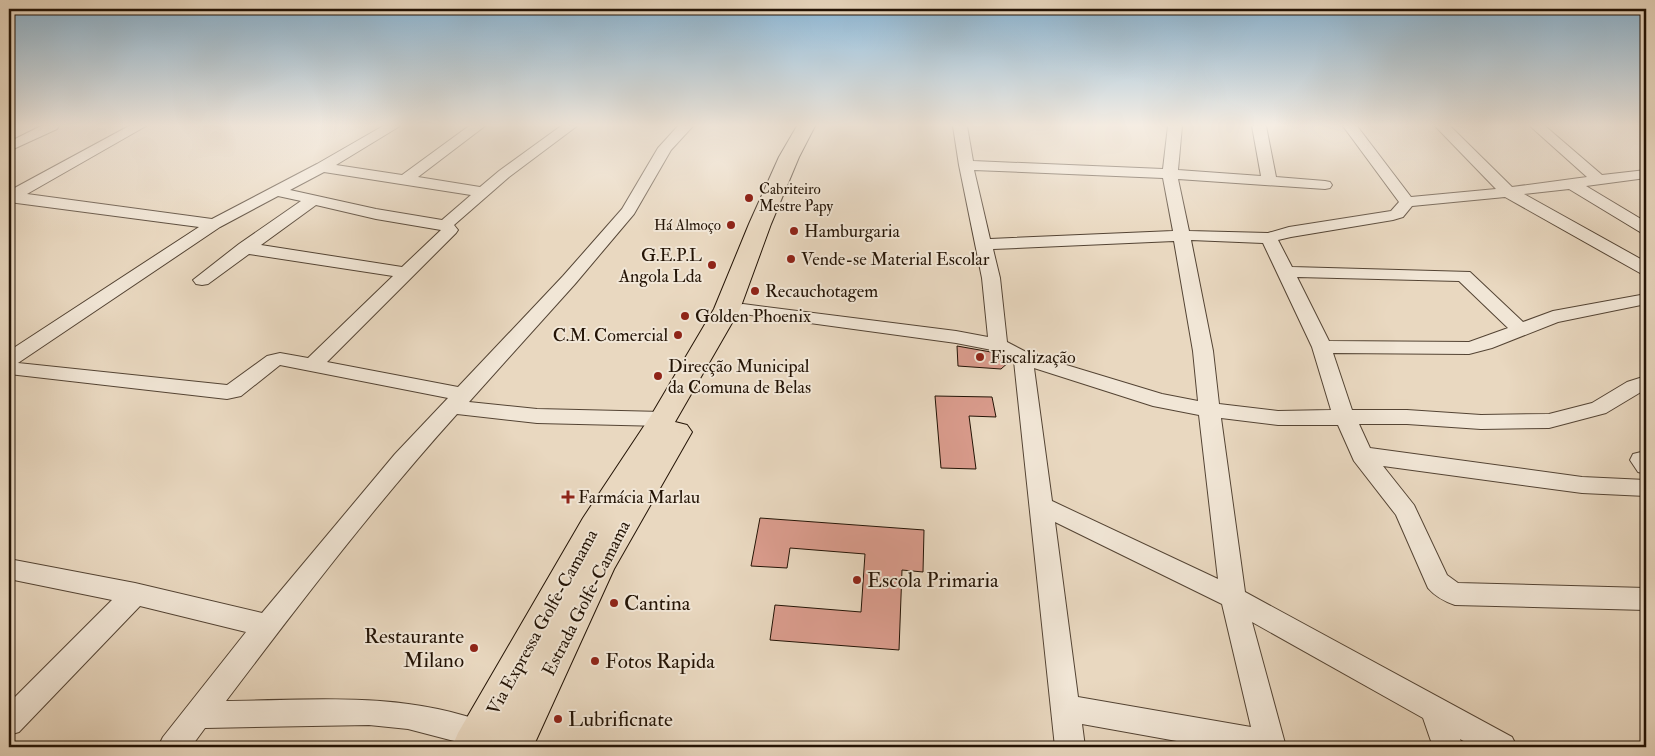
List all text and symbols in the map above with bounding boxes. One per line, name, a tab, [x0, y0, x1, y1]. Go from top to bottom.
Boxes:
place label: Cabriteiro Mestre Papy	[759, 180, 834, 217]
marker: Cabriteiro Mestre Papy	[743, 192, 755, 204]
place label: Há Almoço	[654, 216, 721, 235]
marker: Há Almoço	[725, 219, 737, 231]
place label: Hamburgaria	[804, 220, 901, 243]
marker: Hamburgaria	[788, 225, 800, 237]
place label: G.E.P.L Angola Lda	[618, 244, 703, 288]
place label: Vende-se Material Escolar	[801, 248, 990, 271]
marker: Vende-se Material Escolar	[785, 253, 797, 265]
marker: G.E.P.L Angola Lda	[706, 259, 718, 271]
place label: Recauchotagem	[765, 280, 878, 303]
marker: Recauchotagem	[749, 285, 761, 297]
place label: Golden Phoenix	[695, 305, 811, 328]
marker: Golden Phoenix	[679, 310, 691, 322]
place label: C.M. Comercial	[553, 324, 668, 347]
marker: C.M. Comercial	[672, 329, 684, 341]
place label: Fiscalização	[990, 346, 1076, 369]
marker: Fiscalização	[974, 351, 986, 363]
place label: Direcção Municipal da Comuna de Belas	[668, 355, 811, 399]
marker: Direcção Municipal da Comuna de Belas	[652, 370, 664, 382]
place label: Farmácia Marlau	[578, 486, 700, 509]
marker: Farmácia Marlau	[562, 491, 574, 503]
street label: Estrada Golfe-Camama	[537, 516, 636, 680]
street label: Via Expressa Golfe-Camama	[482, 525, 603, 719]
place label: Escola Primaria	[867, 567, 999, 594]
marker: Escola Primaria	[851, 574, 863, 586]
place label: Cantina	[624, 590, 691, 617]
marker: Cantina	[608, 597, 620, 609]
place label: Restaurante Milano	[364, 623, 464, 674]
marker: Restaurante Milano	[468, 642, 480, 654]
place label: Fotos Rapida	[605, 648, 715, 675]
marker: Fotos Rapida	[589, 655, 601, 667]
place label: Lubrificnate	[568, 706, 673, 733]
marker: Lubrificnate	[552, 713, 564, 725]

